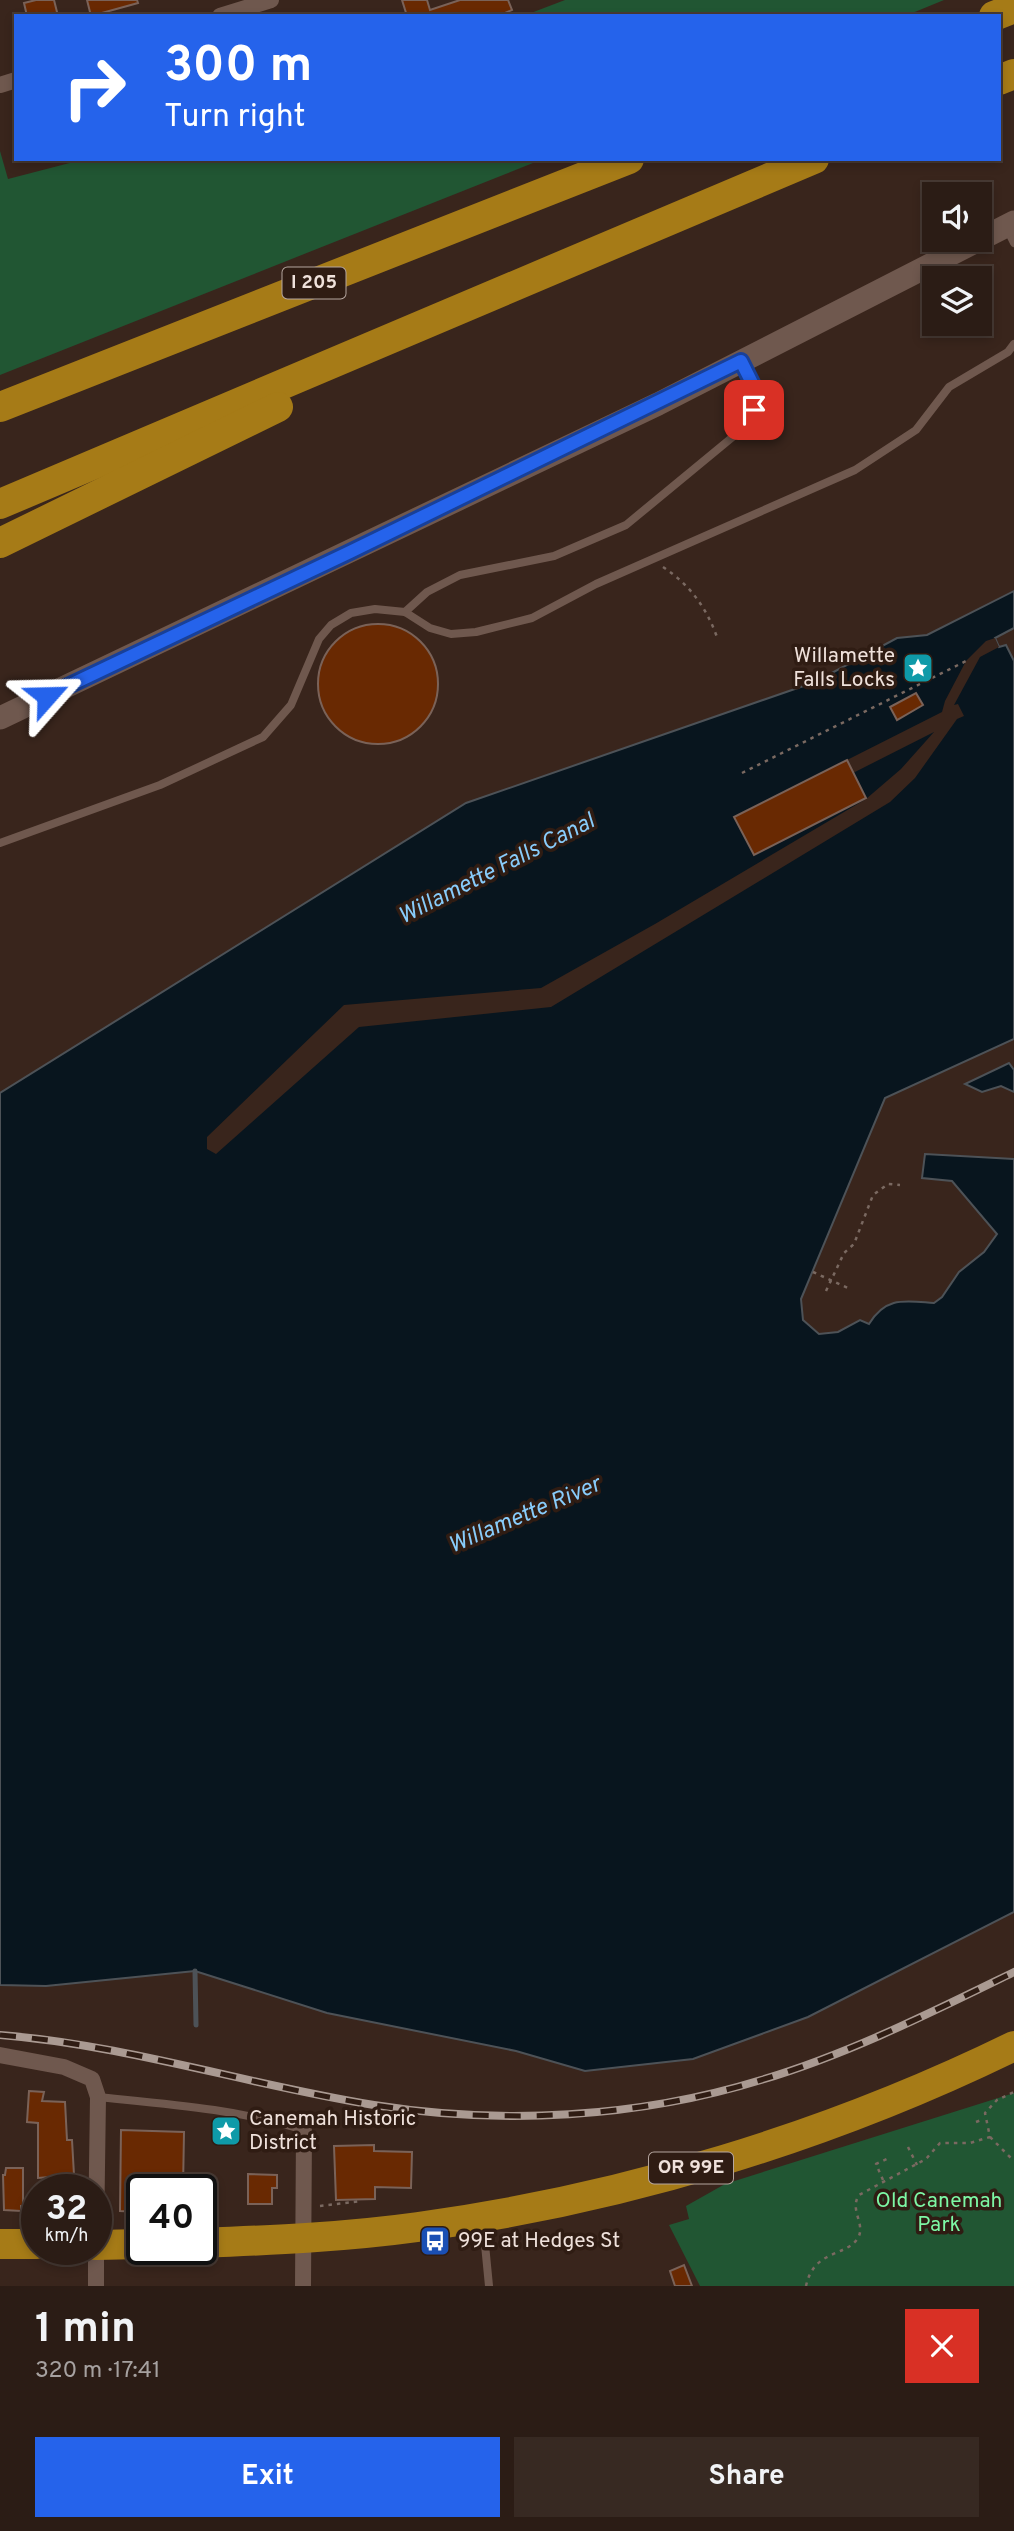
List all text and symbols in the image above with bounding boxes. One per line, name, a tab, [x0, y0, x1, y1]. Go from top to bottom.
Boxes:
text: 300 m	[164, 37, 312, 99]
icon: right	[49, 42, 140, 133]
text: Turn right	[164, 98, 306, 138]
map controls	[922, 182, 992, 336]
button: sound	[922, 182, 992, 252]
button: layers	[922, 266, 992, 336]
road number: I 205	[282, 268, 346, 298]
pin	[724, 380, 784, 440]
icon: arrive	[735, 391, 773, 429]
place label: Willamette Falls Locks	[793, 643, 895, 694]
place icon: Willamette Falls Locks	[901, 651, 935, 685]
position arrow	[10, 659, 84, 733]
water label: Willamette Falls Canal	[394, 807, 601, 932]
water label: Willamette River	[444, 1470, 608, 1561]
place label: Canemah Historic District	[249, 2106, 416, 2157]
place icon: Canemah Historic District	[209, 2114, 243, 2148]
road number: OR 99E	[649, 2152, 733, 2184]
speed limit sign: 40	[126, 2174, 217, 2265]
text: 32	[46, 2188, 87, 2232]
park label: Old Canemah Park	[876, 2188, 1002, 2239]
bus stop icon: 99E at Hedges St	[418, 2224, 452, 2258]
text: km/h	[45, 2225, 88, 2248]
place label: 99E at Hedges St	[458, 2228, 620, 2255]
text: 1 min	[35, 2304, 136, 2357]
button: close	[905, 2309, 979, 2383]
text: 320 m · 17:41	[35, 2357, 161, 2386]
button: Exit	[35, 2437, 500, 2517]
button: Share	[514, 2437, 979, 2517]

